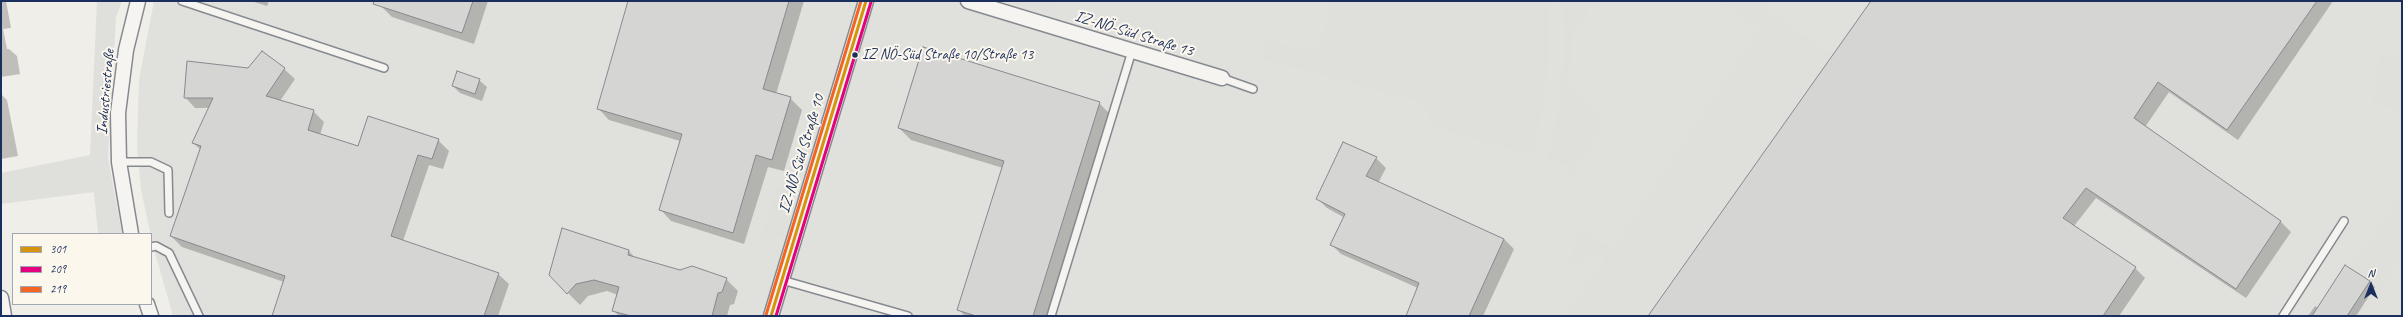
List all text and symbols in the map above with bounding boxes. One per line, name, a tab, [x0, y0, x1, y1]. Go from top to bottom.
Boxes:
street label: IZ-NÖ-Süd Straße 13	[1072, 7, 1196, 61]
place label: IZ NÖ-Süd Straße 10/Straße 13	[862, 46, 1033, 64]
street label: Industriestraße	[93, 49, 119, 135]
marker: IZ NÖ-Süd Straße 10/Straße 13	[850, 50, 860, 60]
street label: IZ-NÖ-Süd Straße 10	[775, 92, 829, 216]
legend	[12, 233, 152, 305]
text: 301	[50, 241, 66, 257]
text: 209	[50, 261, 66, 277]
north arrow	[2351, 265, 2391, 305]
text: N	[2368, 266, 2374, 280]
text: 219	[50, 281, 66, 297]

